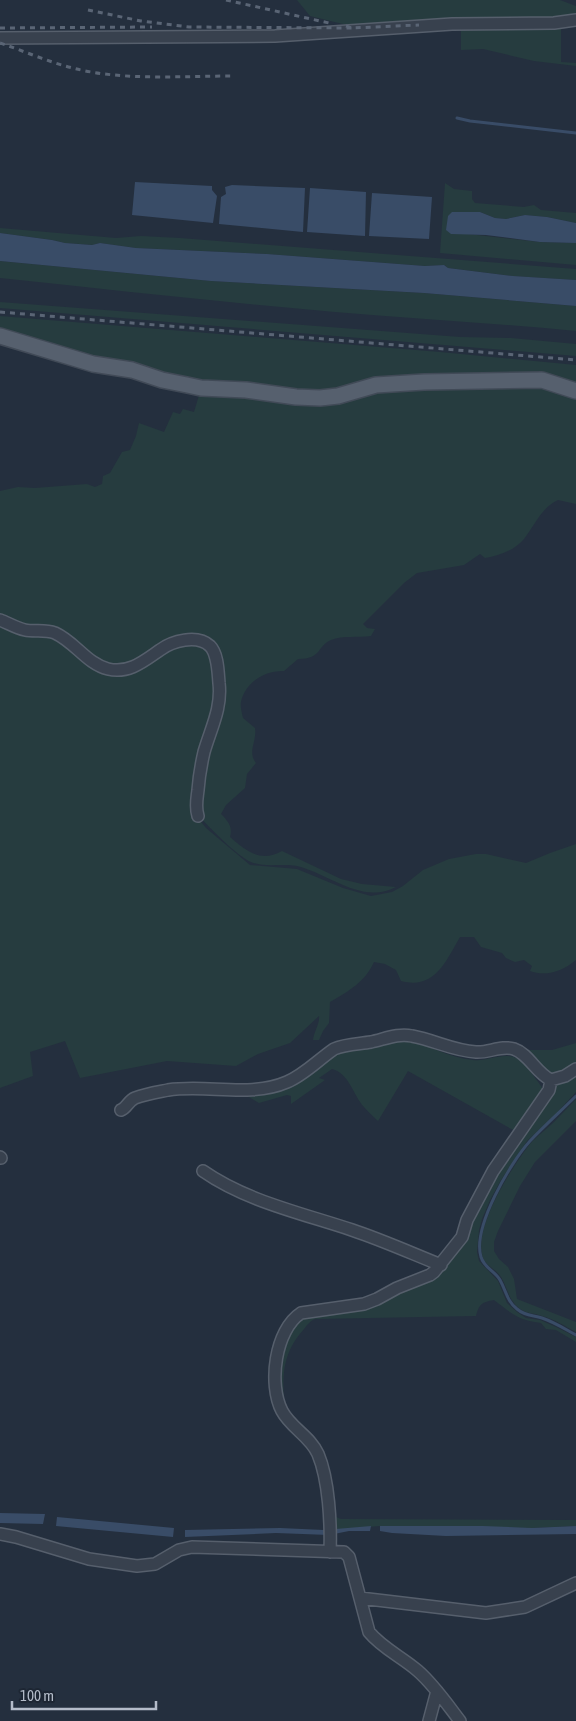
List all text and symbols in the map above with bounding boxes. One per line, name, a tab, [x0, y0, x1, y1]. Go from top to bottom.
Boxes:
scale bar	[12, 1678, 156, 1710]
text: 100 m	[20, 1687, 54, 1704]

